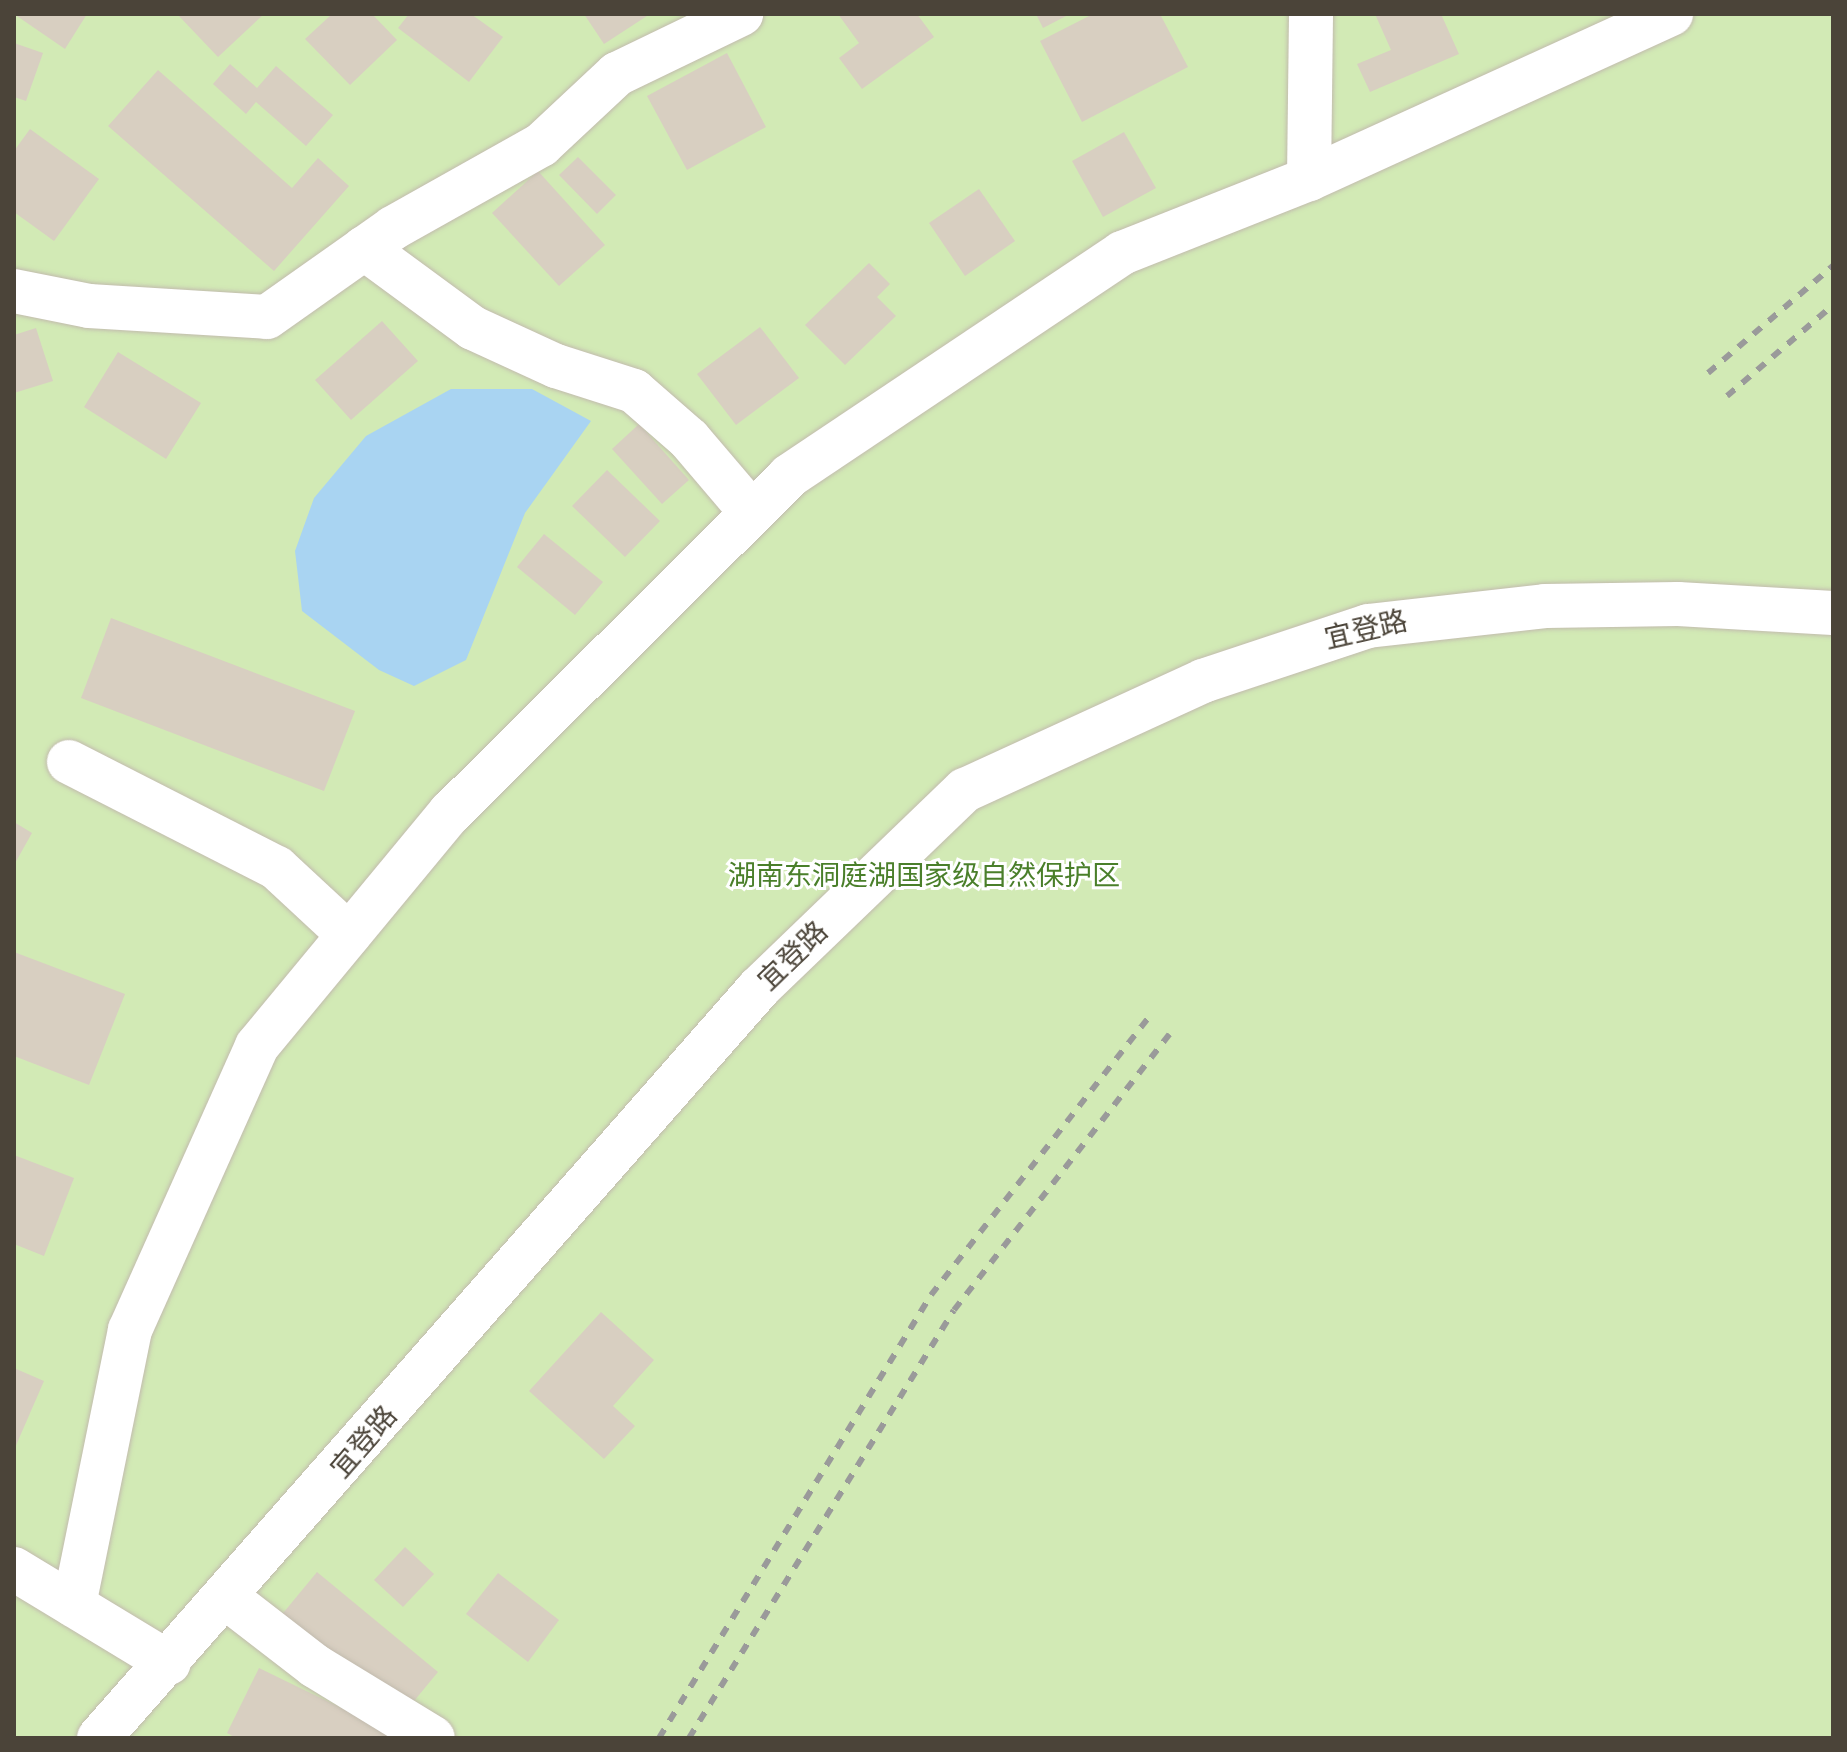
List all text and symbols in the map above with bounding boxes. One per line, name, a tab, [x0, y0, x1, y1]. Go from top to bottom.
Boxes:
street label: 宜登路	[1321, 604, 1411, 656]
park label: 湖南东洞庭湖国家级自然保护区	[728, 859, 1120, 893]
street label: 宜登路	[751, 915, 835, 997]
street label: 宜登路	[324, 1399, 404, 1485]

